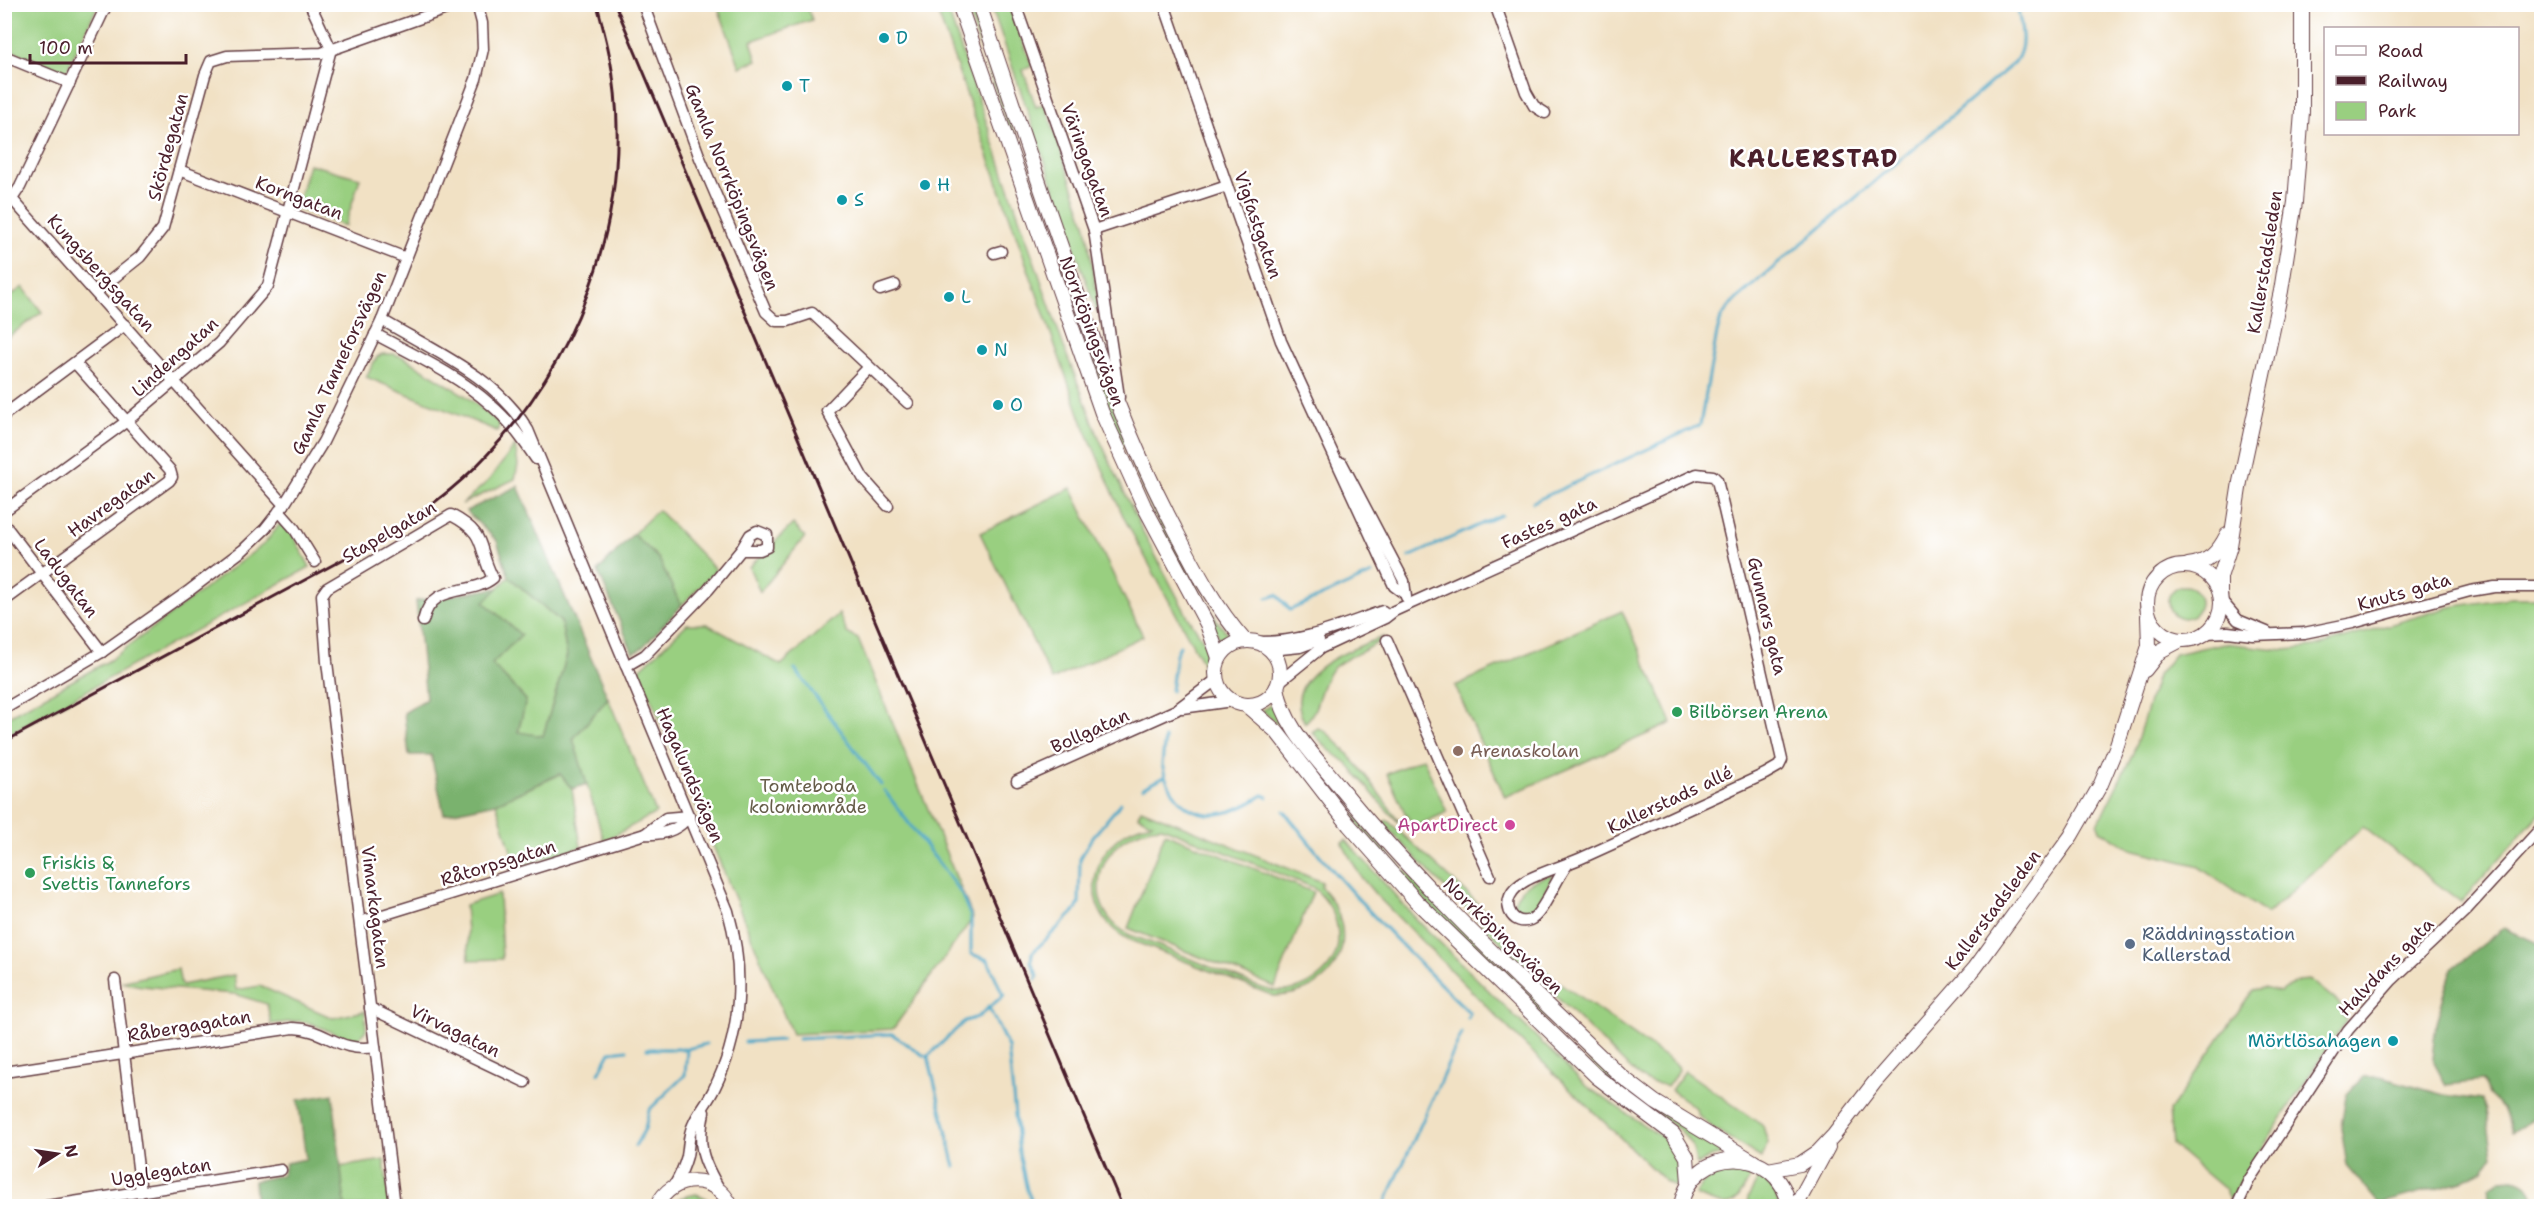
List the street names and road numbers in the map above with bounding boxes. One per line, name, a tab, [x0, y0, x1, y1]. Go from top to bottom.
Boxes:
street label: Gamla Norrköpingsvägen	[680, 80, 784, 294]
street label: Skördegatan	[142, 90, 194, 204]
street label: Väringagatan	[1055, 100, 1119, 220]
street label: Vigfastgatan	[1228, 168, 1288, 282]
street label: Korngatan	[252, 170, 346, 226]
street label: Kallerstadsleden	[2242, 188, 2288, 336]
street label: Kungsbergsgatan	[42, 209, 160, 337]
street label: Norrköpingsvägen	[1054, 253, 1130, 409]
street label: Gamla Tanneforsvägen	[286, 267, 392, 459]
street label: Lindengatan	[126, 312, 224, 402]
street label: Havregatan	[63, 463, 159, 543]
street label: Fastes gata	[1498, 491, 1600, 555]
street label: Stapelgatan	[337, 495, 441, 569]
street label: Ladugatan	[28, 533, 104, 623]
street label: Gunnars gata	[1742, 555, 1792, 677]
street label: Knuts gata	[2355, 567, 2453, 617]
street label: Bollgatan	[1047, 703, 1133, 759]
street label: Hagalundsvägen	[651, 704, 729, 846]
street label: Kallerstads allé	[1603, 760, 1737, 840]
street label: Råtorpsgatan	[437, 834, 559, 892]
street label: Vimarkagatan	[356, 844, 394, 970]
street label: Kallerstadsleden	[1940, 845, 2046, 975]
street label: Norrköpingsvägen	[1438, 873, 1568, 999]
street label: Halvdans gata	[2333, 913, 2439, 1021]
street label: Virvagatan	[406, 999, 504, 1063]
street label: Råbergagatan	[125, 1004, 253, 1048]
street label: Ugglegatan	[109, 1152, 213, 1192]

